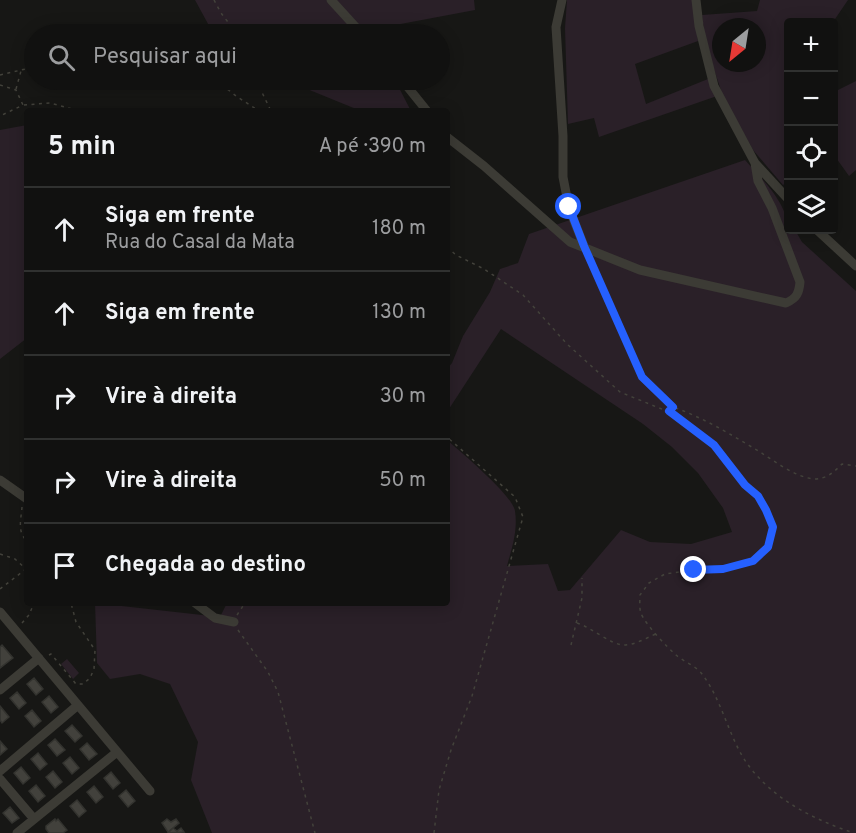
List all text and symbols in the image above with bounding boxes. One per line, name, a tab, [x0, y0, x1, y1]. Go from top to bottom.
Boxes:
north arrow	[712, 18, 766, 72]
map controls	[784, 18, 838, 234]
button: +	[784, 18, 838, 72]
search box	[24, 24, 450, 90]
icon: search	[45, 41, 78, 74]
text: Pesquisar aqui	[93, 44, 237, 71]
button: −	[784, 72, 838, 126]
button: locate	[784, 126, 838, 180]
text: 5 min	[48, 131, 116, 164]
text: A pé · 390 m	[319, 134, 426, 160]
button: layers	[784, 180, 838, 234]
route start	[555, 193, 581, 219]
text: Siga em frente	[105, 203, 255, 230]
icon: ahead	[48, 213, 81, 246]
text: 180 m	[372, 216, 426, 242]
text: Rua do Casal da Mata	[105, 230, 295, 256]
icon: ahead	[48, 297, 81, 330]
text: Siga em frente	[105, 300, 255, 327]
text: 130 m	[372, 300, 426, 326]
icon: right	[48, 381, 81, 414]
text: Vire à direita	[105, 384, 237, 411]
text: 30 m	[380, 384, 426, 410]
icon: right	[48, 465, 81, 498]
text: Vire à direita	[105, 468, 237, 495]
text: 50 m	[379, 468, 426, 494]
icon: arrive	[48, 549, 81, 582]
text: Chegada ao destino	[105, 552, 306, 579]
route end	[680, 556, 706, 582]

